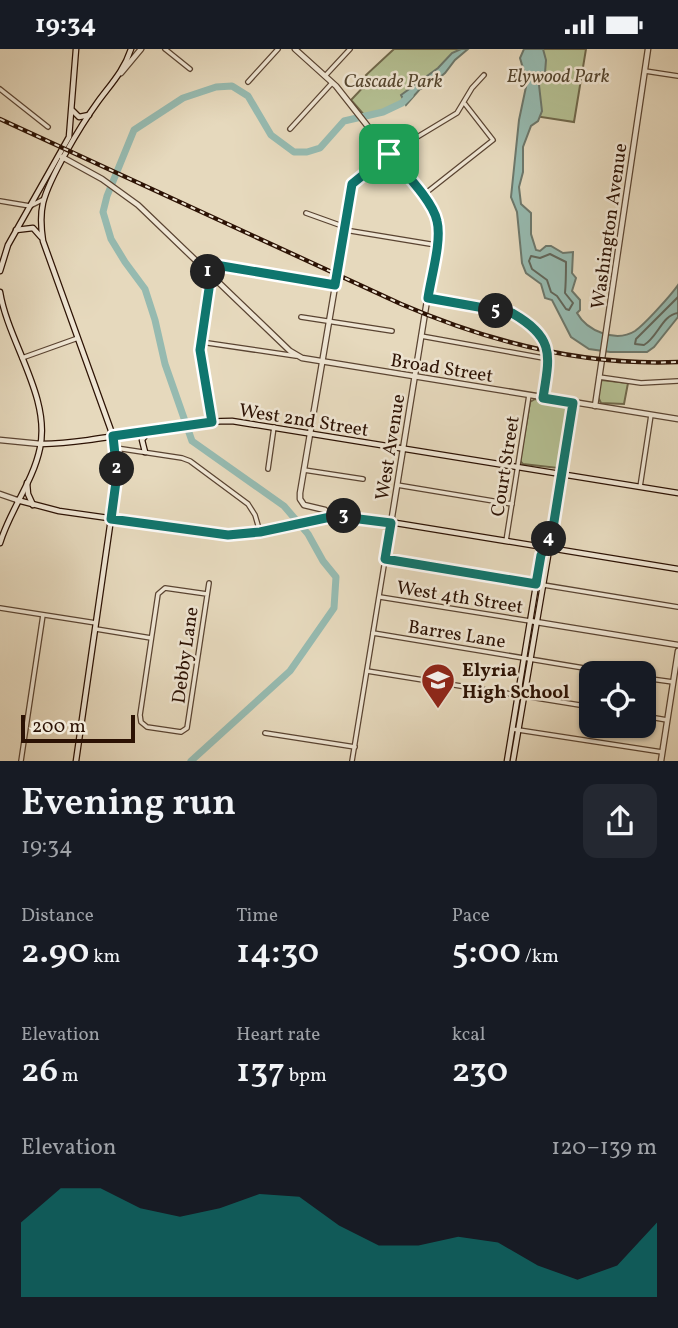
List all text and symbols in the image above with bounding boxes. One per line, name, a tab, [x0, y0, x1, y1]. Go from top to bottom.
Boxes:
text: 19:34	[35, 7, 96, 43]
park label: Elywood Park	[507, 64, 610, 90]
park label: Cascade Park	[344, 69, 443, 95]
pin	[359, 124, 419, 184]
icon: arrive	[370, 135, 408, 173]
street label: Washington Avenue	[585, 142, 634, 311]
pin: 1	[190, 255, 226, 290]
text: 1	[204, 258, 211, 284]
pin: 5	[478, 293, 514, 329]
text: 5	[491, 297, 500, 323]
street label: Broad Street	[388, 348, 495, 390]
street label: West Avenue	[370, 392, 412, 502]
street label: West 2nd Street	[237, 398, 371, 444]
street label: Court Street	[485, 414, 527, 518]
pin: 2	[100, 451, 134, 487]
text: 2	[112, 455, 121, 481]
pin: 3	[326, 498, 362, 533]
text: 3	[339, 502, 348, 528]
pin: 4	[532, 521, 566, 557]
text: 4	[543, 525, 554, 551]
street label: West 4th Street	[394, 575, 525, 621]
street label: Debby Lane	[166, 605, 206, 705]
street label: Barres Lane	[406, 614, 507, 656]
place label: Elyria High School	[462, 658, 570, 706]
school or university icon: Elyria High School	[419, 661, 457, 710]
map controls	[579, 661, 656, 738]
button: locate	[579, 661, 656, 738]
scale bar	[21, 712, 135, 744]
text: 200 m	[32, 714, 86, 740]
text: Evening run	[21, 778, 236, 831]
button: share	[583, 784, 657, 858]
text: 19:34	[21, 831, 73, 863]
text: Distance	[21, 903, 94, 929]
text: Time	[236, 903, 278, 929]
text: Pace	[452, 903, 490, 929]
text: 2.90	[21, 929, 89, 977]
text: 14:30	[236, 929, 319, 977]
text: 5:00	[452, 929, 521, 977]
text: km	[89, 944, 120, 970]
text: /km	[521, 944, 559, 970]
text: Elevation	[21, 1022, 100, 1048]
text: Heart rate	[236, 1022, 320, 1048]
text: kcal	[452, 1022, 485, 1048]
text: 26	[21, 1048, 58, 1096]
text: 137	[236, 1048, 285, 1096]
text: 230	[452, 1048, 508, 1096]
text: m	[58, 1063, 79, 1089]
text: bpm	[285, 1063, 327, 1089]
text: Elevation	[21, 1132, 117, 1164]
text: 120–139 m	[551, 1132, 657, 1164]

